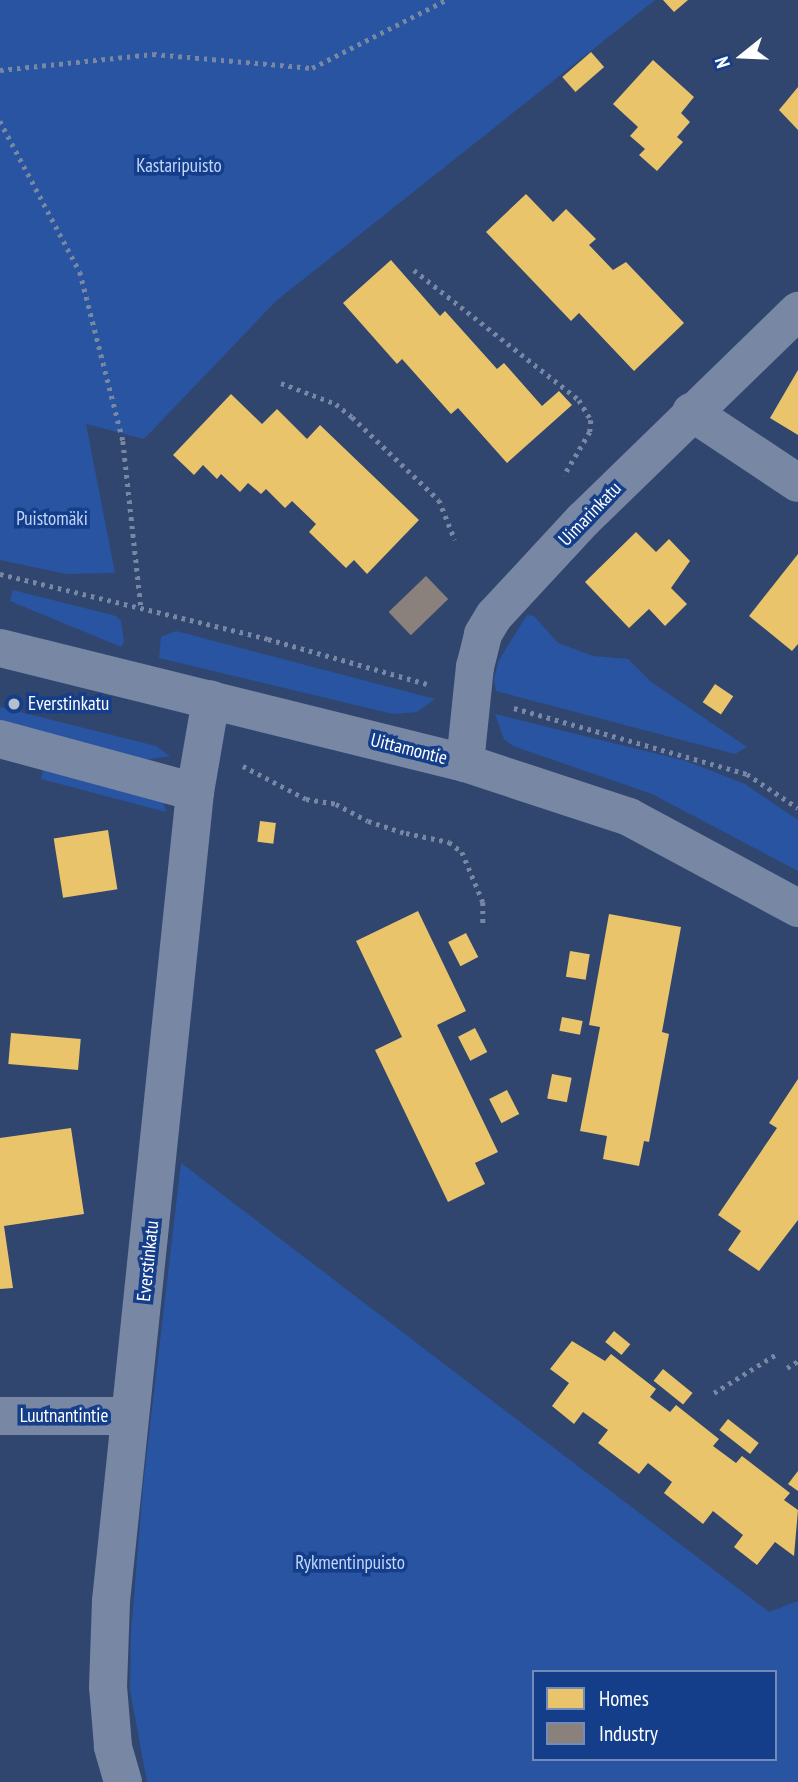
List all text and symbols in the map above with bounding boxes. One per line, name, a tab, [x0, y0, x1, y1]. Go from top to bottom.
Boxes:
north arrow	[707, 21, 777, 91]
text: N	[709, 54, 735, 71]
park label: Kastaripuisto	[136, 155, 222, 177]
street label: Uimarinkatu	[554, 477, 626, 551]
park label: Puistomäki	[16, 508, 88, 530]
place label: Everstinkatu	[28, 693, 109, 715]
marker: Everstinkatu	[6, 696, 22, 712]
street label: Uittamontie	[368, 728, 450, 770]
street label: Everstinkatu	[132, 1219, 164, 1303]
street label: Luutnantintie	[20, 1405, 108, 1427]
park label: Rykmentinpuisto	[295, 1552, 405, 1574]
legend	[532, 1670, 777, 1761]
text: Homes	[599, 1685, 649, 1712]
text: Industry	[599, 1720, 658, 1747]

